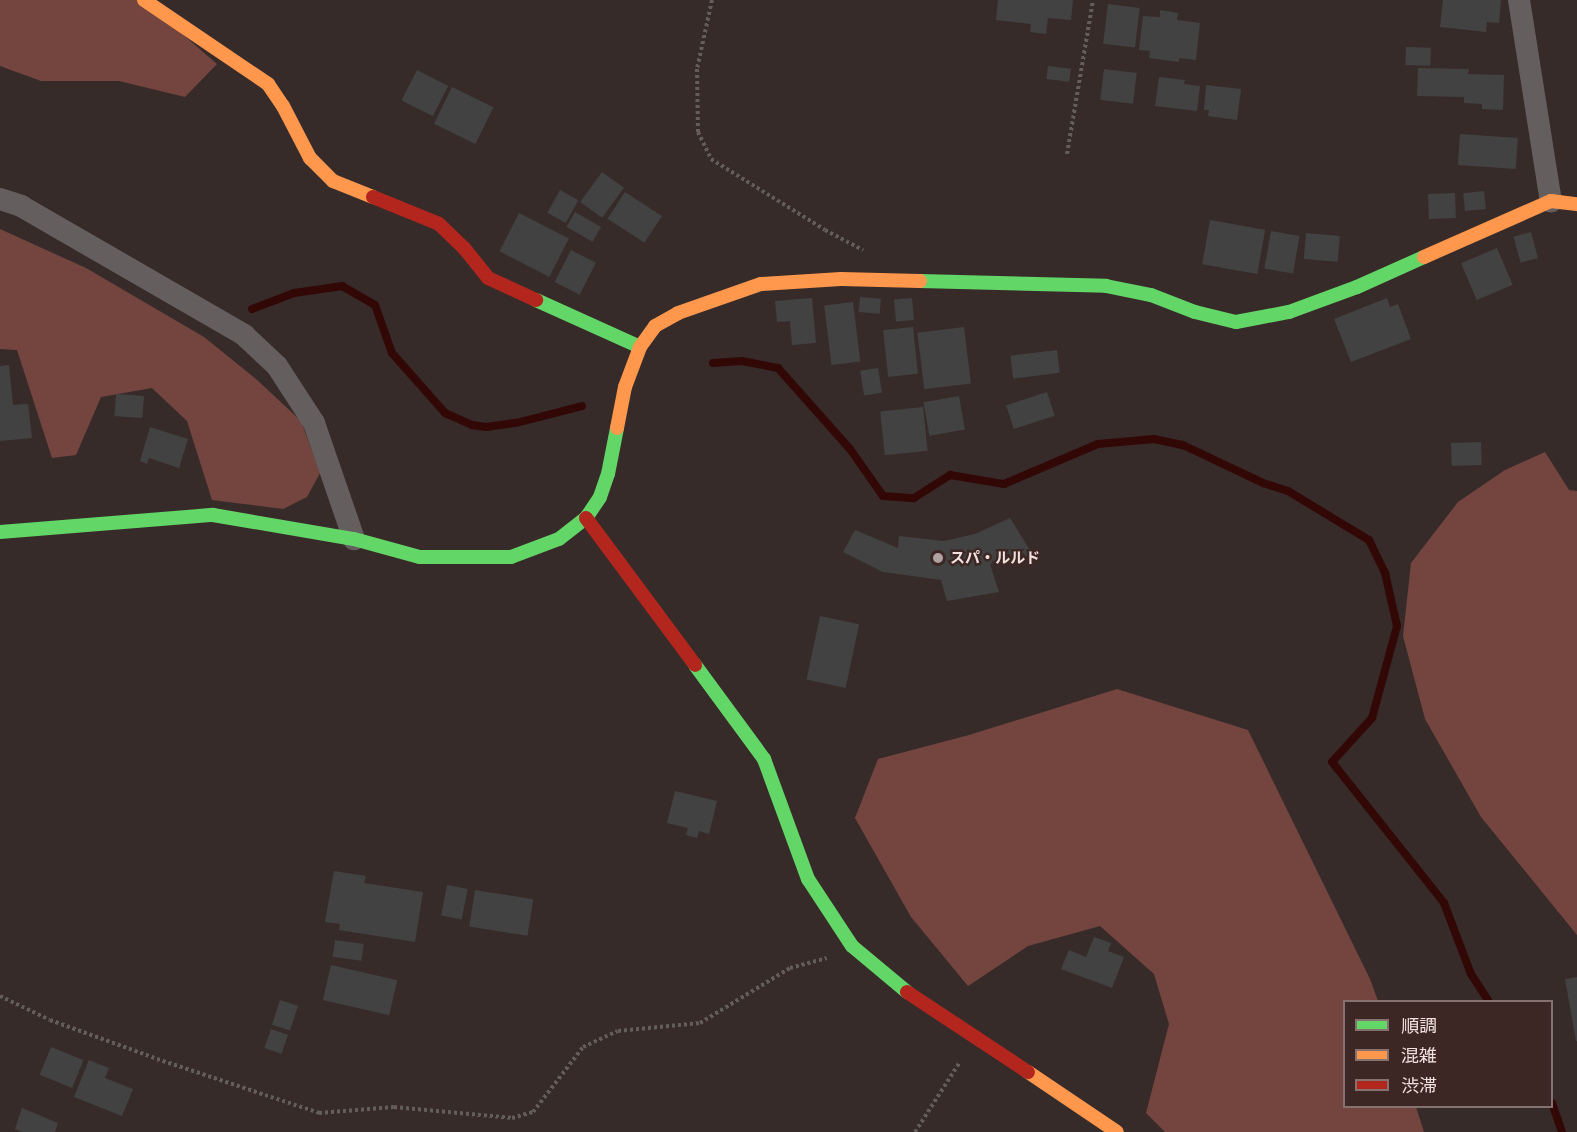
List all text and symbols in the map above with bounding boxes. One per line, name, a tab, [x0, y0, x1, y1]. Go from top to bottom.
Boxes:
place label: スパ・ルルド	[950, 549, 1040, 567]
marker: スパ・ルルド	[931, 551, 945, 565]
legend	[1343, 1000, 1553, 1108]
text: 順調	[1401, 1012, 1437, 1039]
text: 混雑	[1401, 1042, 1437, 1069]
text: 渋滞	[1401, 1072, 1437, 1099]

